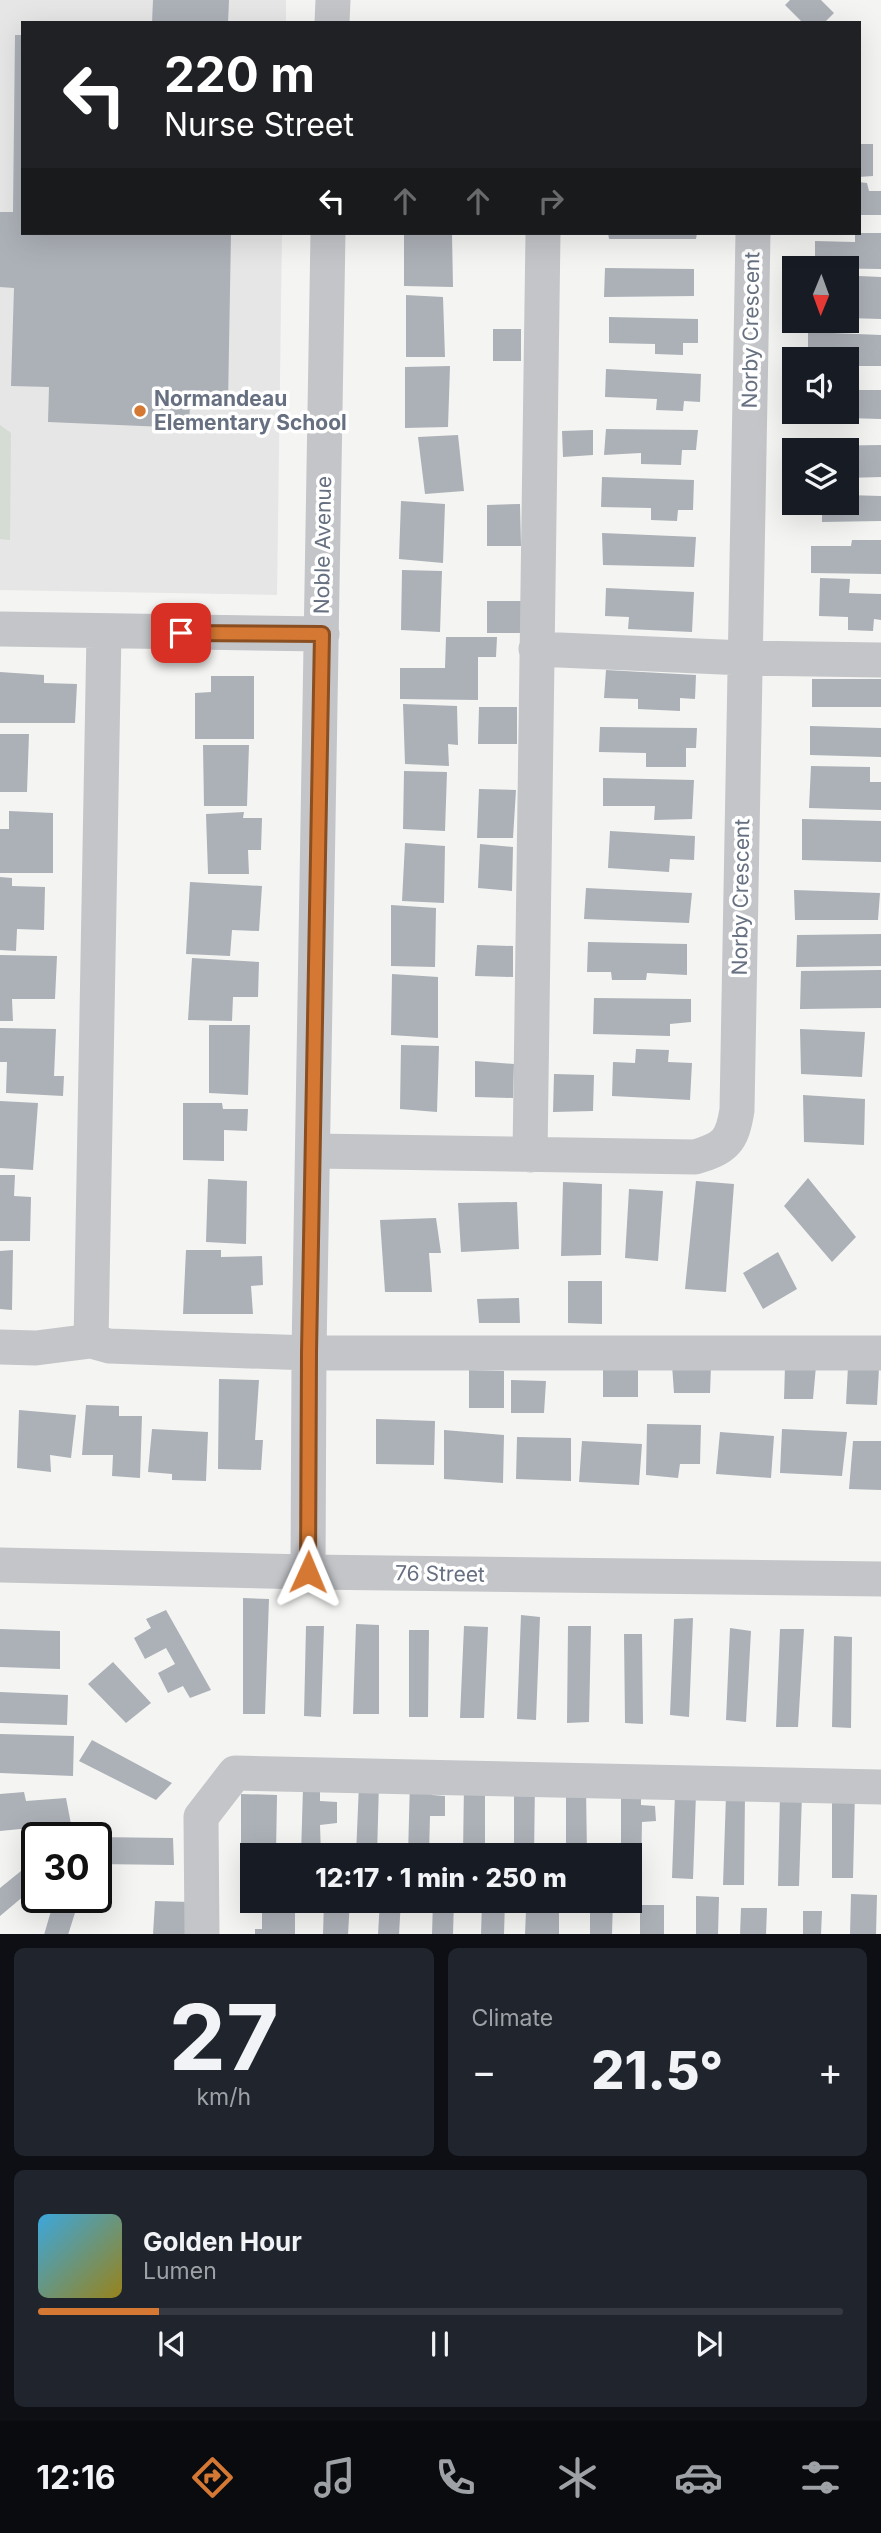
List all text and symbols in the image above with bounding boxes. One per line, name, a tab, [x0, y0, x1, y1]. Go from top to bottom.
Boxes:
text: 220 m	[164, 45, 315, 104]
icon: left	[49, 49, 140, 140]
text: Nurse Street	[164, 105, 354, 144]
icon: left	[313, 182, 351, 220]
icon: ahead	[386, 182, 424, 220]
icon: ahead	[459, 182, 497, 220]
icon: right	[532, 182, 570, 220]
street label: Norby Crescent	[737, 251, 764, 408]
north arrow	[782, 256, 859, 332]
map controls	[782, 256, 859, 515]
button: sound	[782, 347, 859, 424]
place label: Normandeau Elementary School	[154, 386, 347, 435]
marker: Normandeau Elementary School	[132, 403, 148, 419]
button: layers	[782, 438, 859, 515]
street label: Noble Avenue	[309, 476, 336, 614]
pin	[151, 603, 211, 663]
icon: arrive	[162, 614, 200, 652]
street label: Norby Crescent	[727, 818, 754, 975]
position arrow	[271, 1535, 345, 1609]
street label: 76 Street	[395, 1560, 485, 1587]
speed limit sign: 30	[21, 1822, 112, 1913]
text: 12:17 · 1 min · 250 m	[315, 1862, 567, 1893]
text: 27	[169, 1982, 279, 2092]
text: Climate	[472, 2004, 553, 2032]
text: 21.5°	[591, 2039, 723, 2102]
text: −	[472, 2048, 497, 2094]
text: +	[818, 2048, 843, 2094]
text: km/h	[196, 2083, 251, 2111]
text: Golden Hour	[143, 2226, 302, 2257]
text: Lumen	[143, 2257, 217, 2285]
icon: previous	[153, 2325, 191, 2363]
icon: pause	[421, 2325, 459, 2363]
icon: next	[690, 2325, 728, 2363]
icon: directions	[188, 2453, 237, 2502]
icon: music	[310, 2453, 359, 2502]
icon: phone	[431, 2453, 480, 2502]
icon: climate	[553, 2453, 602, 2502]
icon: car	[674, 2453, 723, 2502]
icon: filters	[796, 2453, 845, 2502]
text: 12:16	[36, 2458, 115, 2497]

